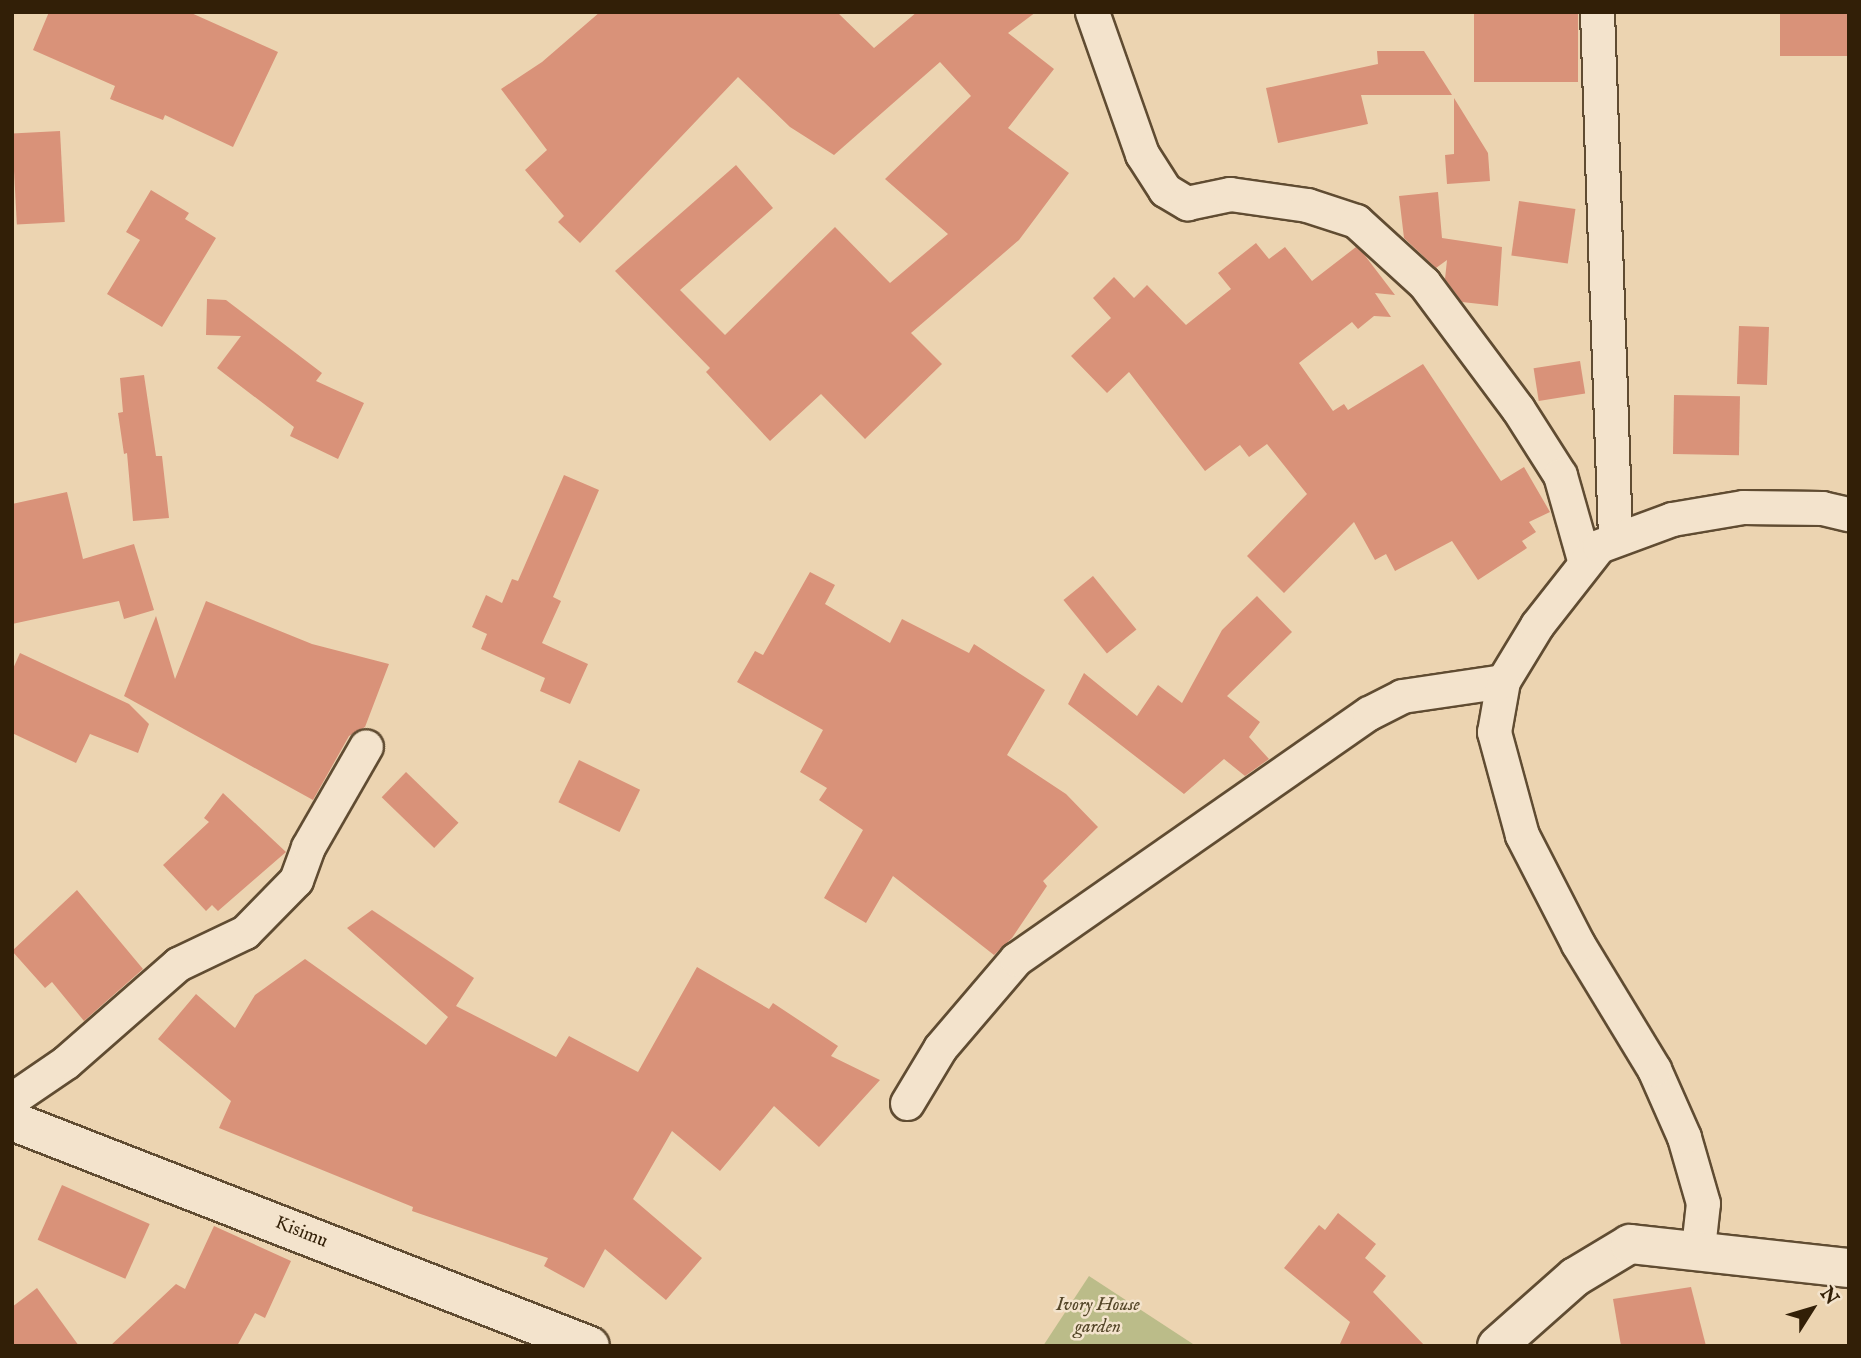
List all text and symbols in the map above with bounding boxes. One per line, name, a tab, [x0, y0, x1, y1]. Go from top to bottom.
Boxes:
street label: Kisimu	[271, 1212, 331, 1254]
north arrow	[1777, 1274, 1847, 1344]
text: N	[1814, 1283, 1843, 1310]
park label: Ivory House garden	[1056, 1295, 1140, 1339]

